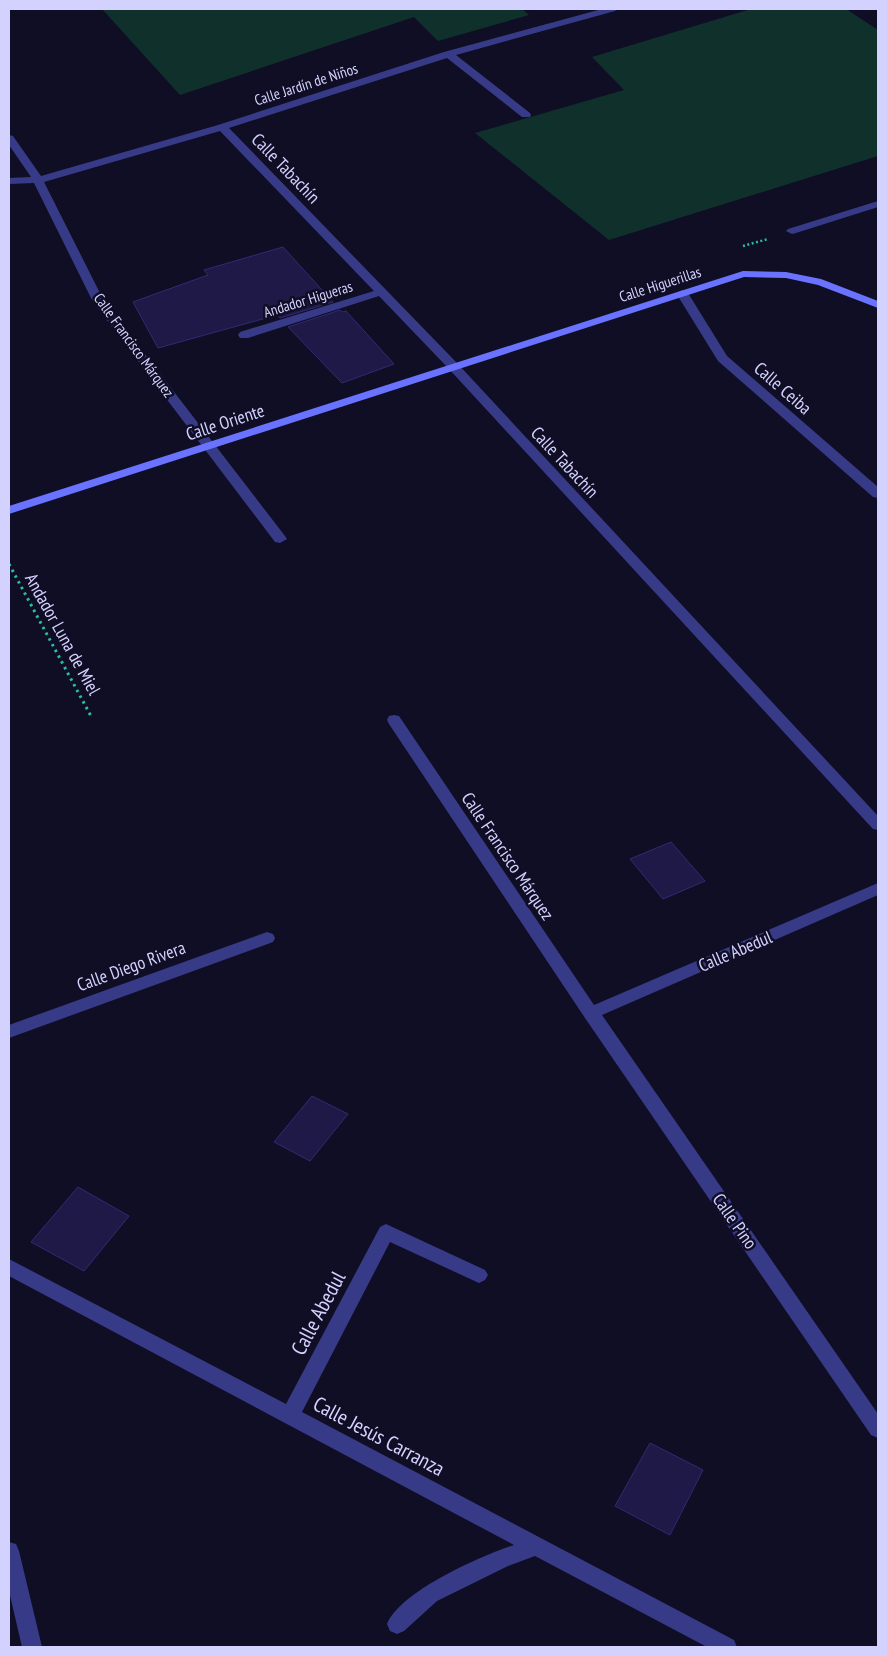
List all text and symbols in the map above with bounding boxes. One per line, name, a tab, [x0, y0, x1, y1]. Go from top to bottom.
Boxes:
street label: Calle Jardín de Niños	[252, 58, 360, 110]
street label: Calle Tabachín	[247, 128, 325, 208]
street label: Calle Higuerillas	[617, 262, 703, 306]
street label: Andador Higueras	[261, 276, 355, 322]
street label: Calle Francisco Márquez	[90, 289, 178, 401]
street label: Calle Ceiba	[749, 357, 817, 419]
street label: Calle Oriente	[183, 399, 267, 445]
street label: Calle Tabachín	[526, 422, 604, 502]
street label: Andador Luna de Miel	[20, 569, 106, 700]
street label: Calle Francisco Márquez	[457, 788, 559, 924]
street label: Calle Abedul	[695, 925, 776, 977]
street label: Calle Diego Rivera	[74, 936, 188, 996]
street label: Calle Pino	[708, 1189, 762, 1253]
street label: Calle Abedul	[285, 1266, 351, 1359]
street label: Calle Jesús Carranza	[309, 1390, 449, 1482]

